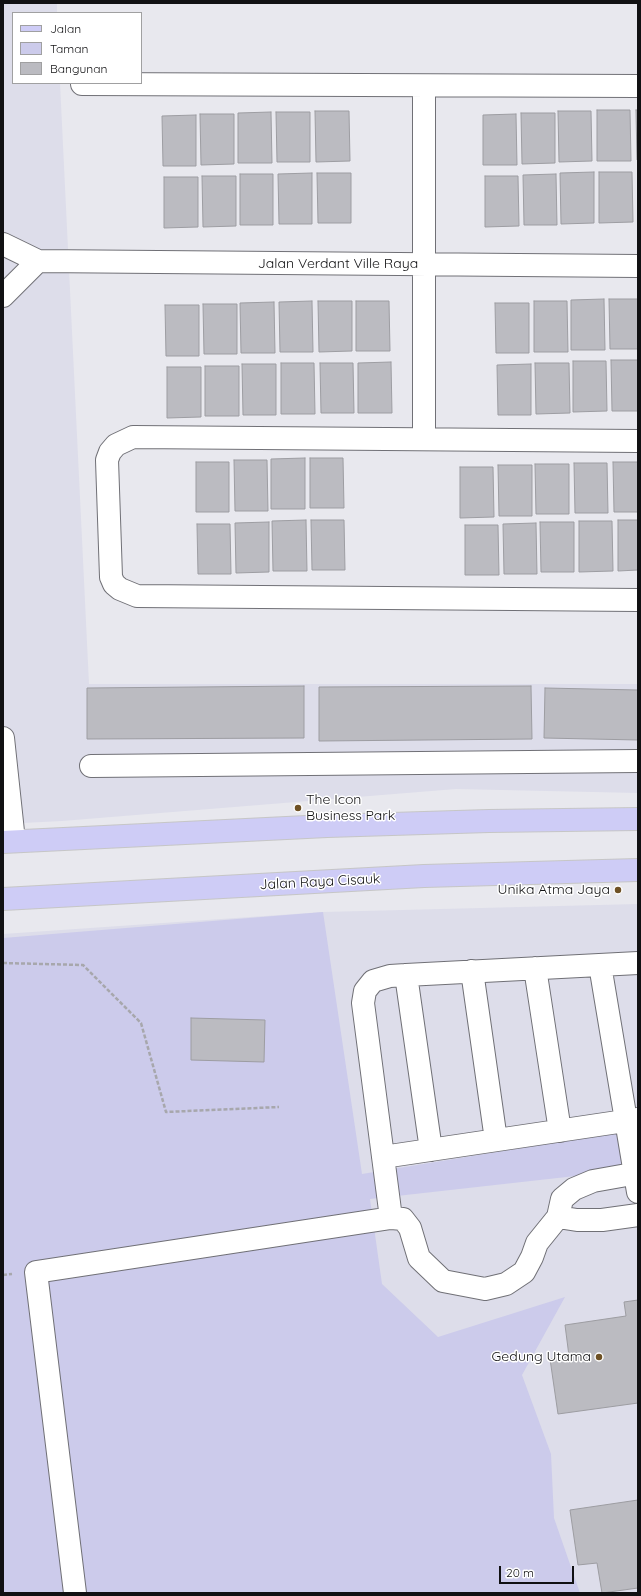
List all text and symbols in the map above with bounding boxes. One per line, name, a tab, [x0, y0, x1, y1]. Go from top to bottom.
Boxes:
legend	[12, 12, 142, 84]
text: Jalan	[50, 21, 81, 36]
text: Taman	[50, 41, 88, 56]
text: Bangunan	[50, 61, 107, 76]
street label: Jalan Verdant Ville Raya	[258, 256, 418, 272]
place label: The Icon Business Park	[306, 792, 395, 824]
marker: The Icon Business Park	[293, 803, 303, 813]
street label: Jalan Raya Cisauk	[259, 870, 381, 894]
place label: Unika Atma Jaya	[497, 882, 610, 898]
marker: Unika Atma Jaya	[613, 885, 623, 895]
place label: Gedung Utama	[492, 1349, 591, 1365]
marker: Gedung Utama	[594, 1352, 604, 1362]
scale bar	[501, 1558, 576, 1584]
text: 20 m	[506, 1565, 534, 1580]

